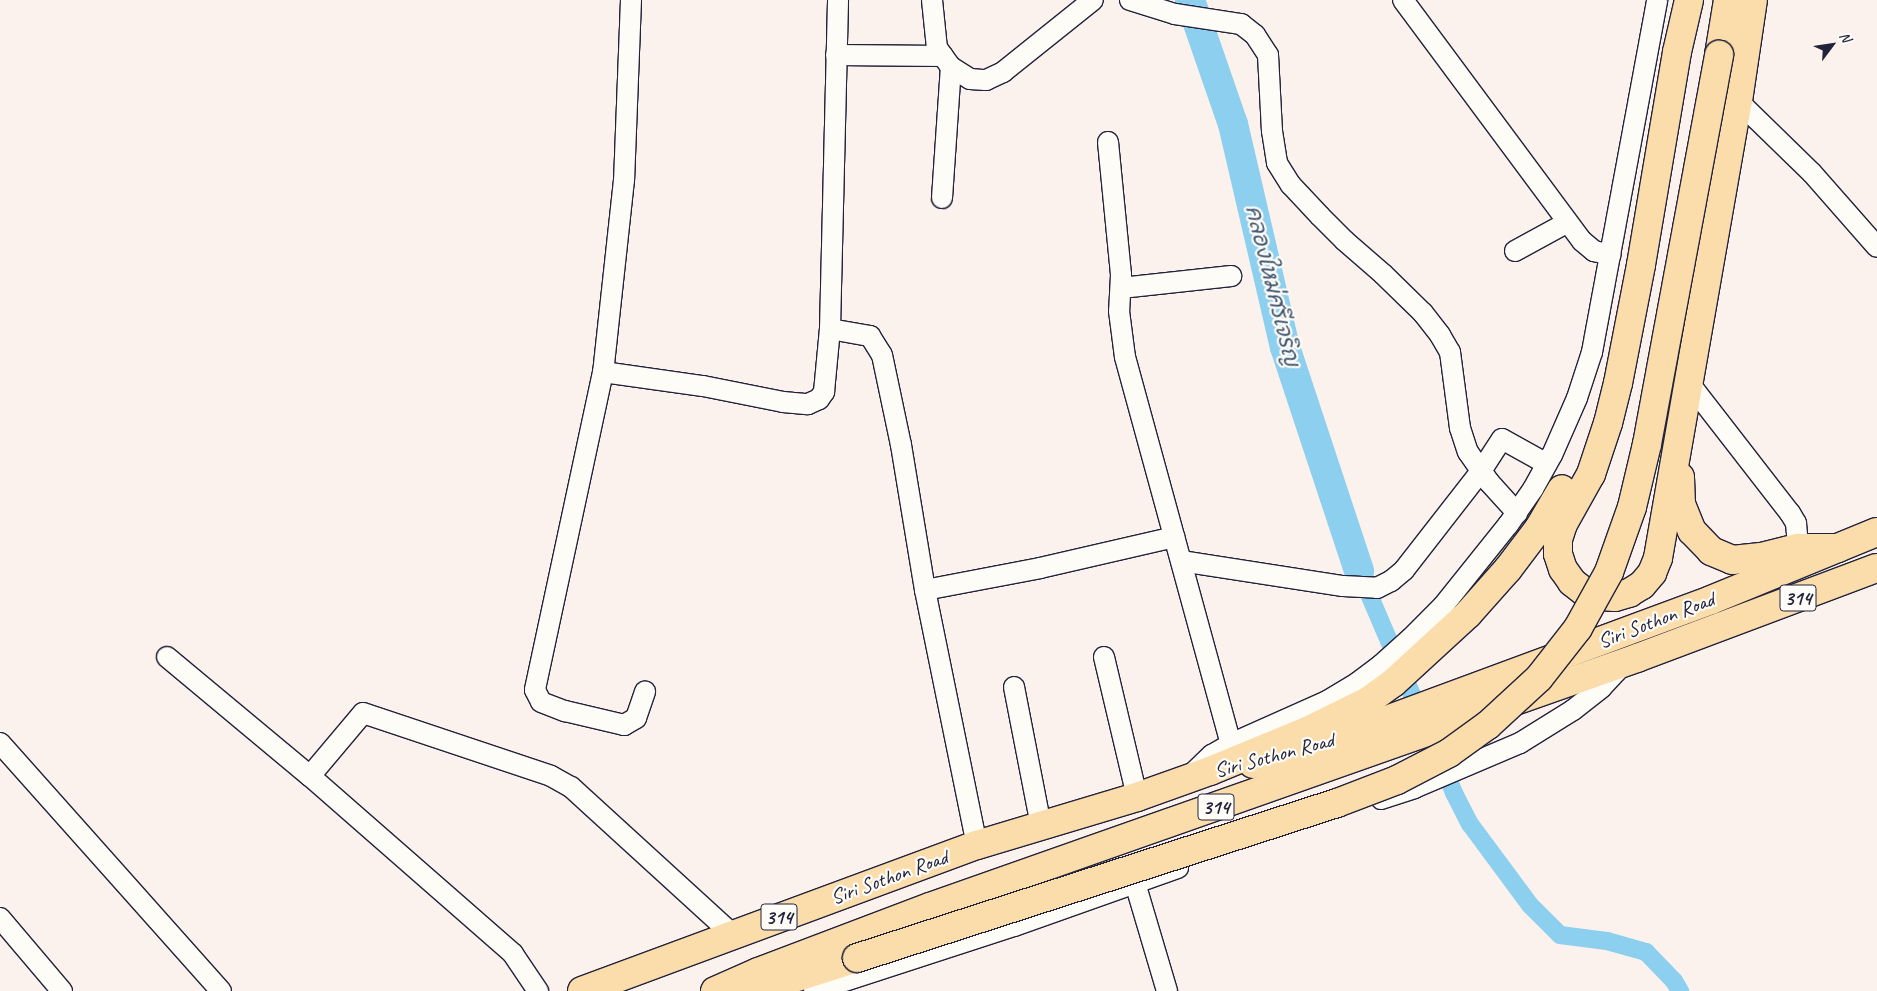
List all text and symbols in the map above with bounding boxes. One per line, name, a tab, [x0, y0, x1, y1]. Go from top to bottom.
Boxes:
north arrow	[1807, 20, 1857, 70]
text: N	[1836, 29, 1855, 45]
water label: คลองใหม่ศรีเจริญ	[1239, 203, 1305, 369]
road number: 314	[1779, 580, 1817, 616]
street label: Siri Sothon Road	[1594, 586, 1718, 654]
street label: Siri Sothon Road	[1212, 727, 1336, 783]
road number: 314	[1197, 790, 1235, 824]
street label: Siri Sothon Road	[827, 844, 951, 910]
road number: 314	[760, 900, 798, 934]

